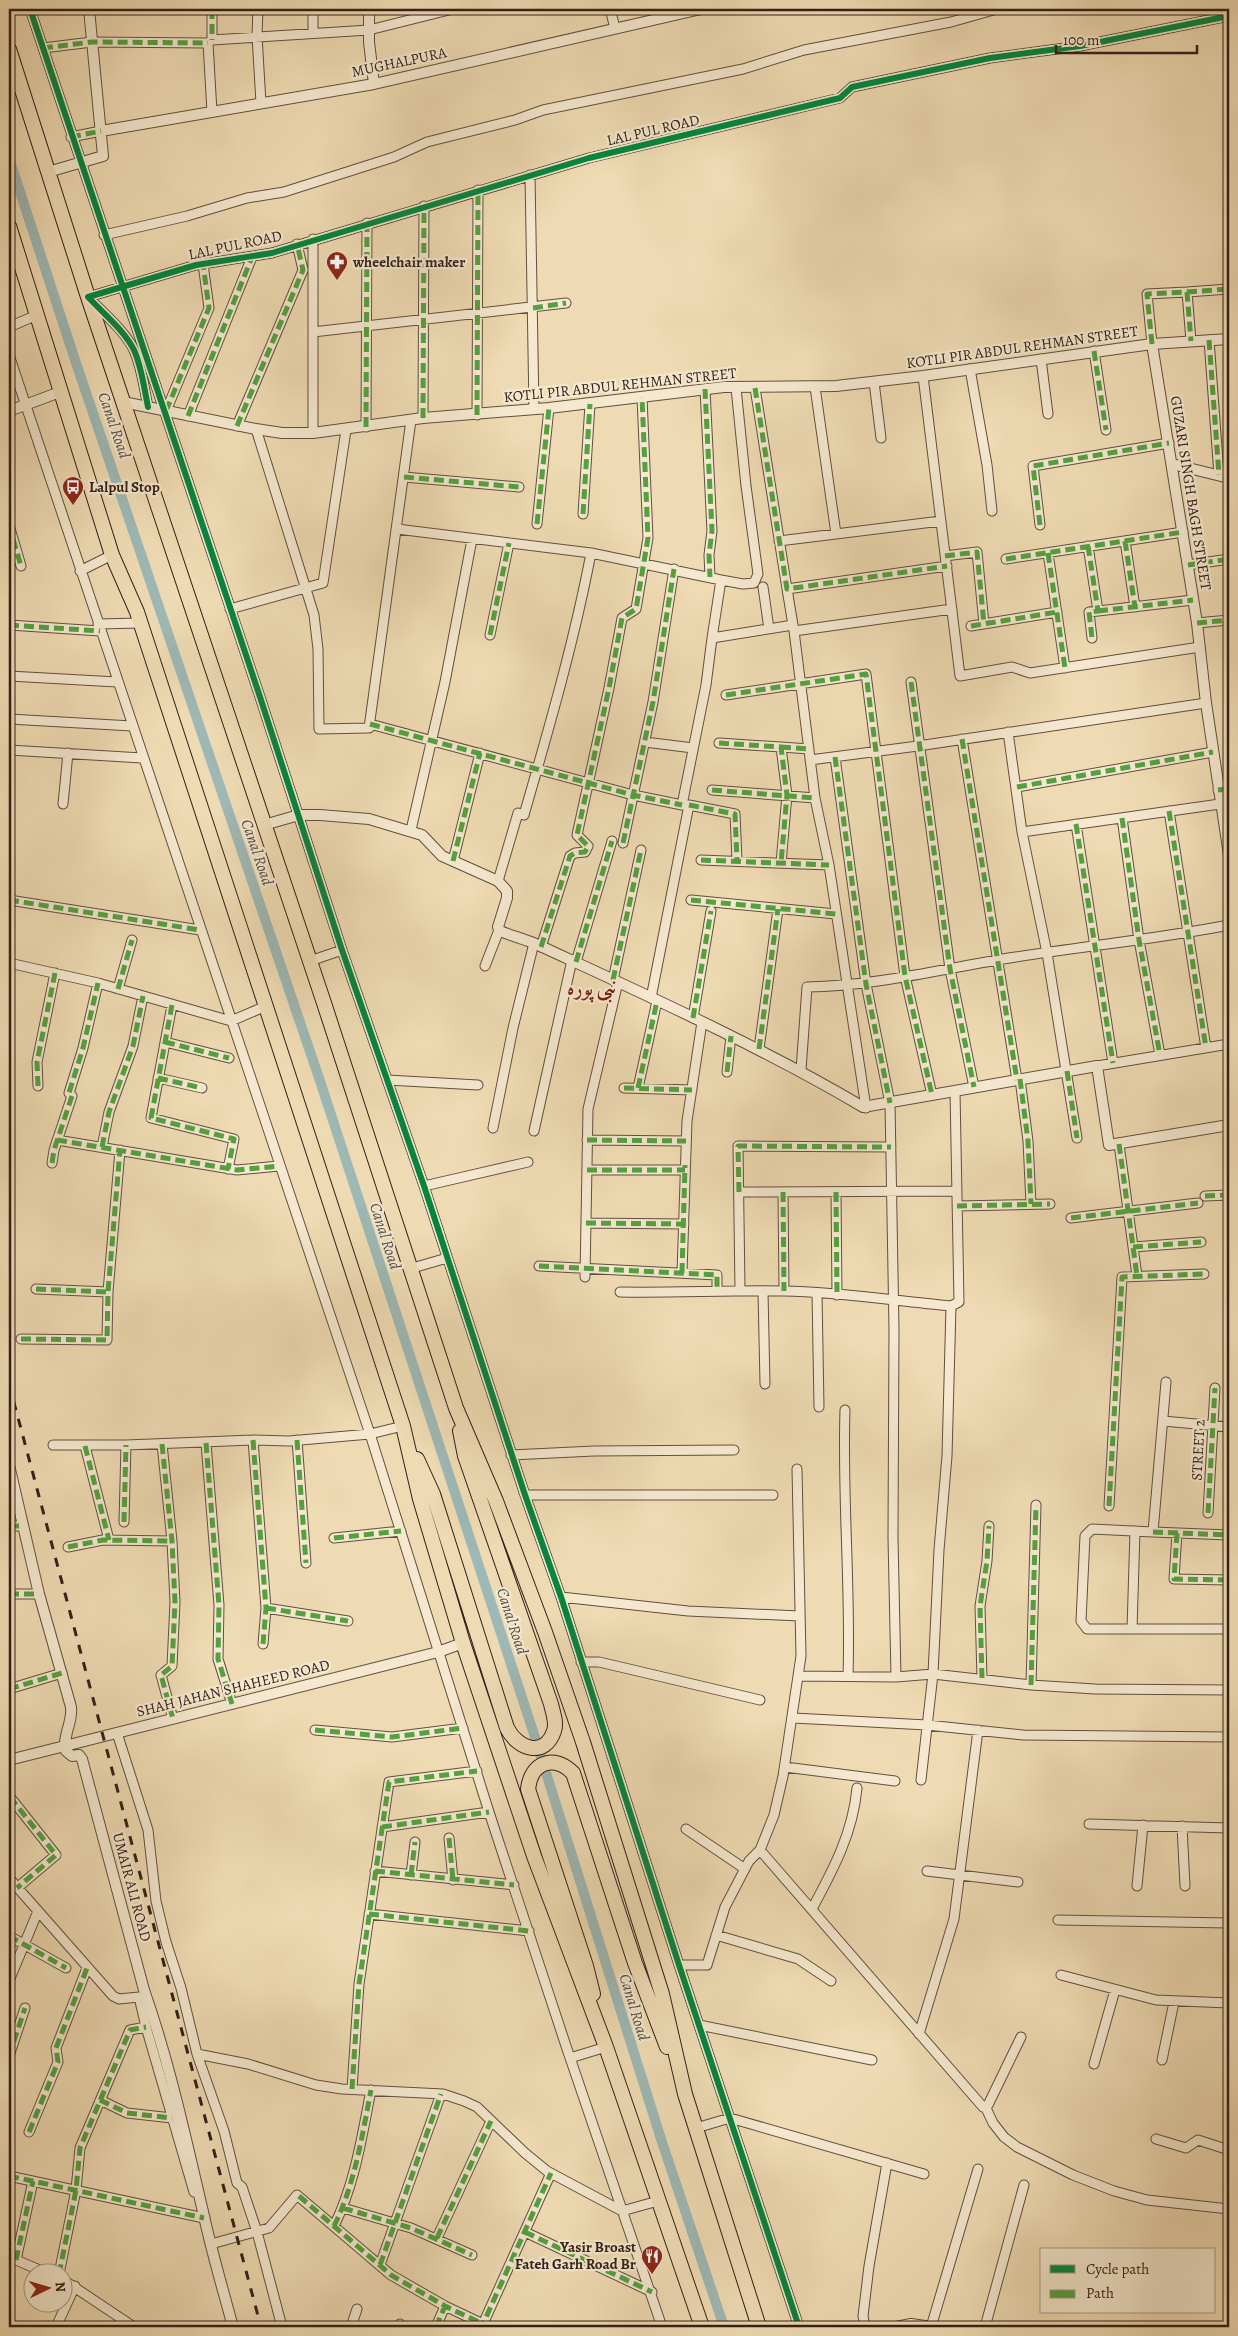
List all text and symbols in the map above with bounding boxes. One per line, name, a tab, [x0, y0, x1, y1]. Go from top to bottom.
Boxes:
scale bar	[1056, 22, 1197, 54]
text: 100 m	[1063, 30, 1100, 50]
street label: MUGHALPURA	[350, 42, 449, 82]
street label: LAL PUL ROAD	[605, 110, 701, 150]
street label: LAL PUL ROAD	[186, 225, 284, 265]
pharmacy icon: wheelchair maker	[325, 250, 349, 281]
place label: wheelchair maker	[352, 252, 465, 272]
street label: KOTLI PIR ABDUL REHMAN STREET	[905, 321, 1140, 373]
street label: KOTLI PIR ABDUL REHMAN STREET	[503, 363, 738, 407]
water label: Canal Road	[92, 389, 136, 462]
street label: GUZARI SINGH BAGH STREET	[1166, 394, 1216, 592]
bus stop icon: Lalpul Stop	[61, 475, 85, 506]
place label: Lalpul Stop	[89, 477, 160, 497]
water label: Canal Road	[235, 816, 279, 889]
district label: نبی پورہ	[567, 975, 617, 1003]
water label: Canal Road	[364, 1200, 406, 1273]
street label: STREET 2	[1186, 1419, 1210, 1481]
water label: Canal Road	[491, 1585, 533, 1658]
street label: SHAH JAHAN SHAHEED ROAD	[134, 1654, 332, 1722]
street label: UMAIR ALI ROAD	[108, 1830, 156, 1944]
water label: Canal Road	[613, 1971, 655, 2044]
place label: Yasir Broast Fateh Garh Road Br	[515, 2237, 636, 2274]
restaurant icon: Yasir Broast Fateh Garh Road Br	[640, 2244, 664, 2275]
legend	[1040, 2248, 1216, 2314]
text: Cycle path	[1086, 2259, 1149, 2279]
north arrow	[22, 2264, 72, 2314]
text: N	[51, 2281, 70, 2293]
text: Path	[1086, 2283, 1114, 2303]

